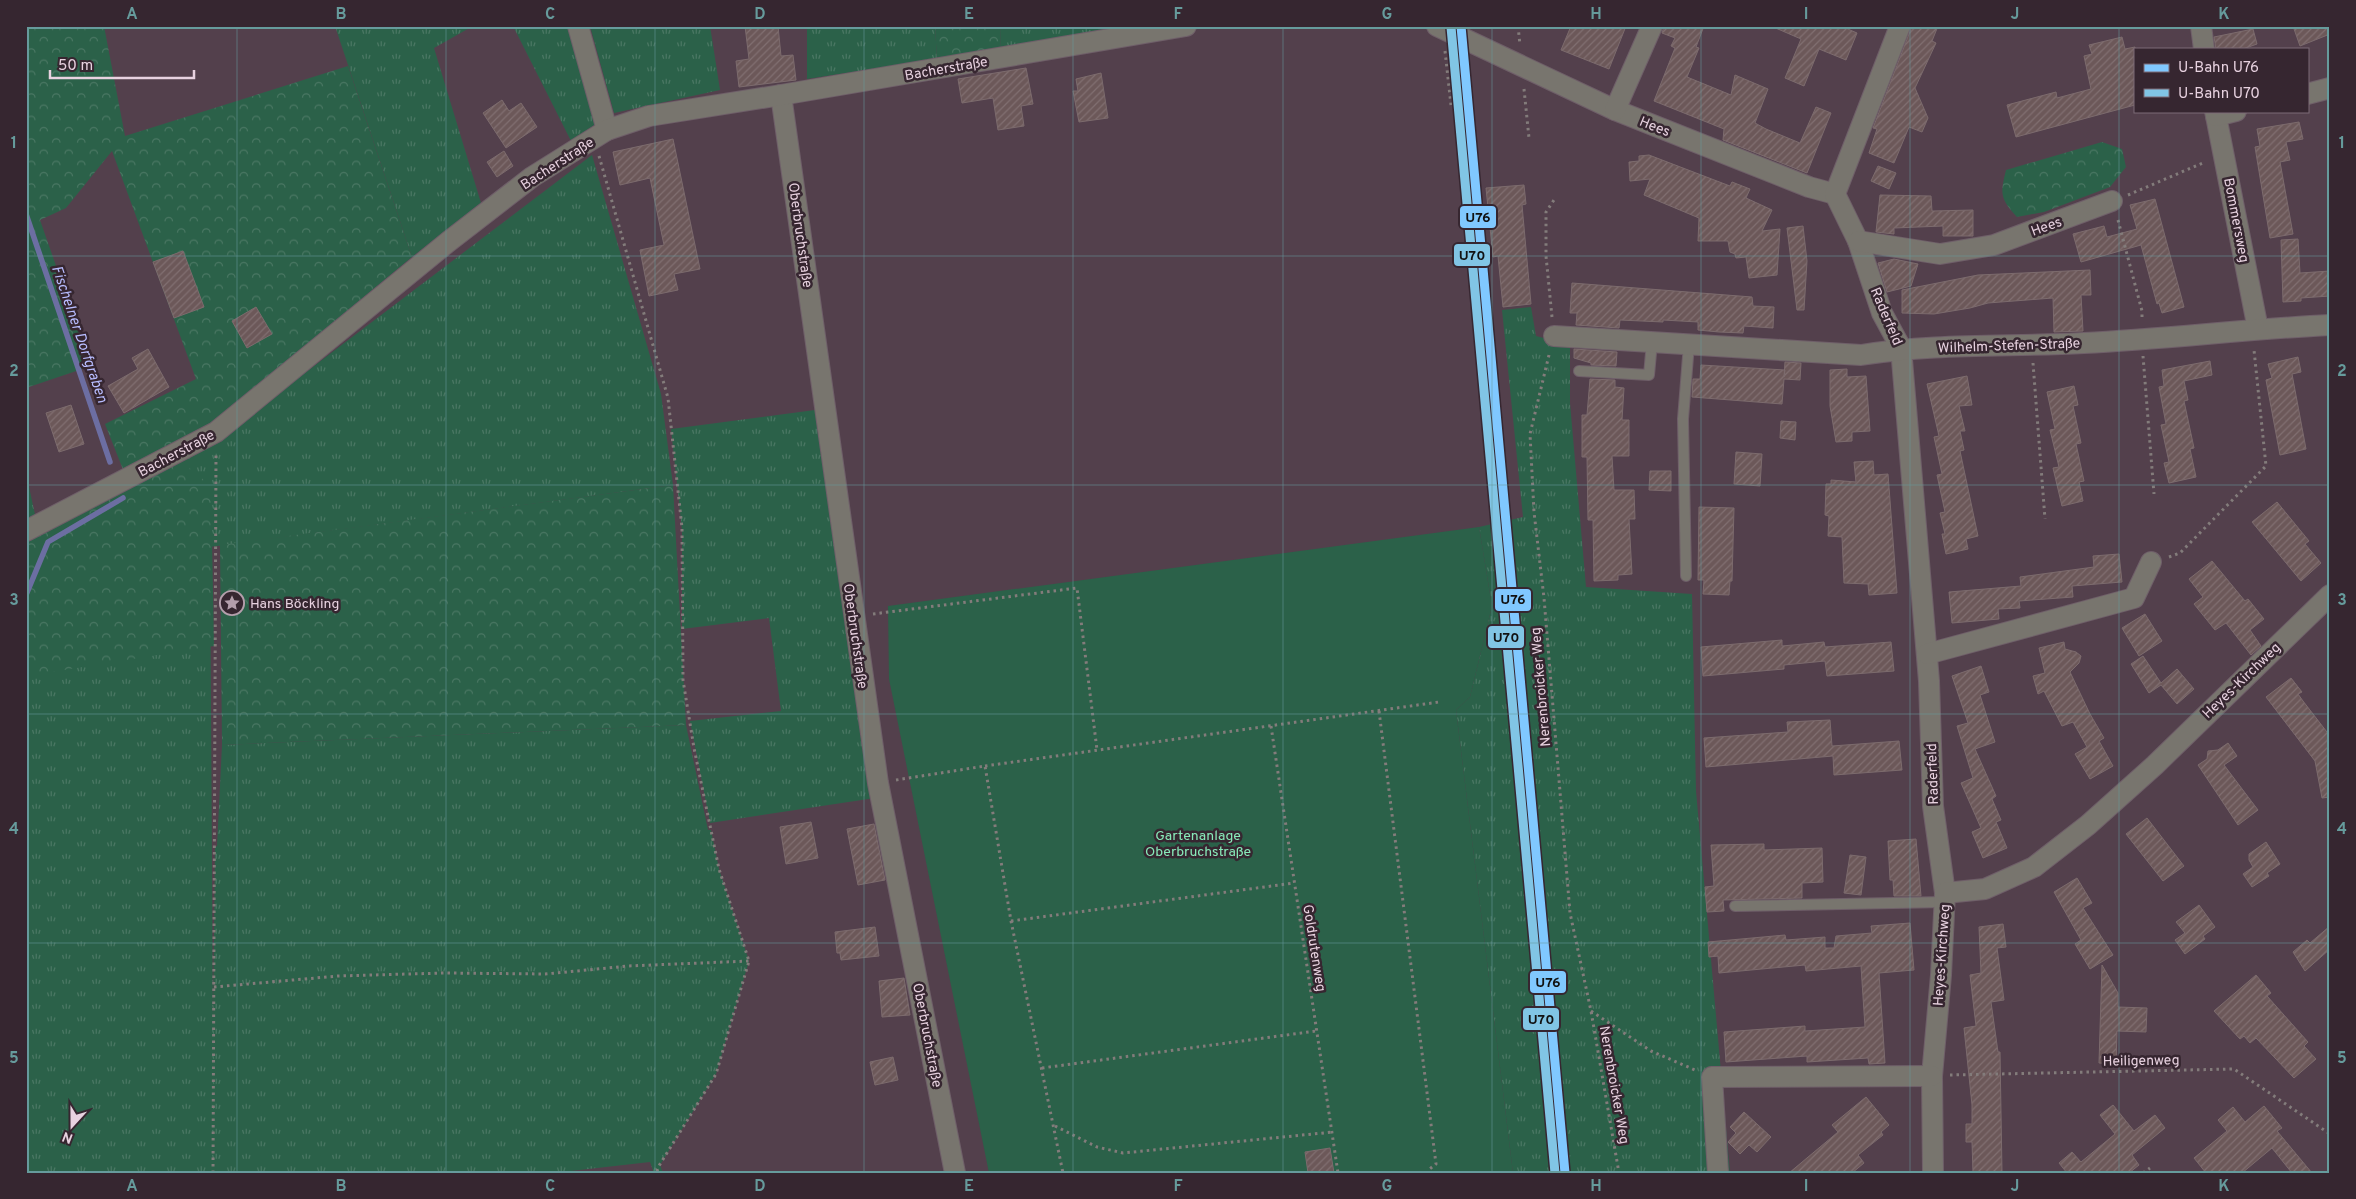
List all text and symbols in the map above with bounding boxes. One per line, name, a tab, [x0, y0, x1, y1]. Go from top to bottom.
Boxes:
text: A	[126, 5, 138, 25]
text: B	[335, 5, 347, 25]
text: C	[545, 5, 555, 25]
text: D	[754, 5, 766, 25]
text: E	[964, 5, 974, 25]
text: F	[1173, 5, 1183, 25]
text: G	[1382, 5, 1392, 25]
text: H	[1590, 5, 1602, 25]
text: I	[1804, 5, 1808, 25]
text: J	[2011, 5, 2019, 25]
text: K	[2218, 5, 2230, 25]
scale bar	[50, 48, 194, 80]
legend	[2134, 48, 2308, 112]
street label: Bacherstraße	[903, 54, 989, 85]
text: 50 m	[58, 57, 93, 76]
text: U-Bahn U76	[2178, 59, 2259, 78]
text: U-Bahn U70	[2178, 85, 2260, 104]
street label: Hees	[1637, 114, 1672, 141]
text: 1	[11, 134, 17, 154]
street label: Bacherstraße	[518, 134, 598, 194]
text: 1	[2339, 134, 2345, 154]
street label: Bommersweg	[2219, 176, 2252, 264]
street label: Oberbruchstraße	[784, 181, 815, 289]
line badge: U76	[1459, 205, 1497, 229]
text: U76	[1465, 210, 1491, 227]
street label: Hees	[2029, 214, 2064, 241]
line badge: U70	[1453, 243, 1491, 267]
text: U70	[1459, 248, 1485, 265]
water label: Fischelner Dorfgraben	[46, 263, 111, 406]
street label: Raderfeld	[1866, 285, 1905, 348]
street label: Wilhelm-Stefen-Straße	[1938, 336, 2080, 357]
text: 2	[9, 362, 19, 382]
text: 2	[2337, 362, 2347, 382]
street label: Bacherstraße	[136, 427, 218, 482]
street label: Oberbruchstraße	[839, 582, 870, 690]
line badge: U76	[1494, 588, 1532, 612]
place icon: Hans Böckling	[219, 590, 245, 616]
text: 3	[9, 591, 19, 611]
text: 3	[2337, 591, 2347, 611]
text: U76	[1500, 592, 1526, 609]
place label: Hans Böckling	[250, 596, 340, 613]
line badge: U70	[1487, 625, 1525, 649]
street label: Nerenbroicker Weg	[1528, 626, 1555, 747]
text: U70	[1493, 630, 1519, 647]
street label: Heyes-Kirchweg	[2199, 640, 2285, 723]
street label: Raderfeld	[1924, 743, 1943, 805]
text: 4	[9, 820, 19, 840]
text: 4	[2337, 820, 2347, 840]
park label: Gartenanlage Oberbruchstraße	[1145, 828, 1251, 861]
street label: Goldrutenweg	[1298, 903, 1329, 993]
street label: Heyes-Kirchweg	[1930, 904, 1955, 1007]
line badge: U76	[1529, 970, 1567, 994]
text: U76	[1535, 975, 1561, 992]
street label: Oberbruchstraße	[908, 982, 945, 1089]
line badge: U70	[1522, 1007, 1560, 1031]
text: U70	[1528, 1012, 1554, 1029]
street label: Nerenbroicker Weg	[1595, 1025, 1632, 1146]
text: 5	[9, 1049, 19, 1069]
text: 5	[2337, 1049, 2347, 1069]
street label: Heiligenweg	[2102, 1052, 2180, 1071]
north arrow	[48, 1102, 98, 1152]
text: N	[60, 1127, 76, 1146]
text: A	[126, 1177, 138, 1197]
text: B	[335, 1177, 347, 1197]
text: C	[545, 1177, 555, 1197]
text: D	[754, 1177, 766, 1197]
text: E	[964, 1177, 974, 1197]
text: F	[1173, 1177, 1183, 1197]
text: G	[1382, 1177, 1392, 1197]
text: H	[1590, 1177, 1602, 1197]
text: I	[1804, 1177, 1808, 1197]
text: J	[2011, 1177, 2019, 1197]
text: K	[2218, 1177, 2230, 1197]

